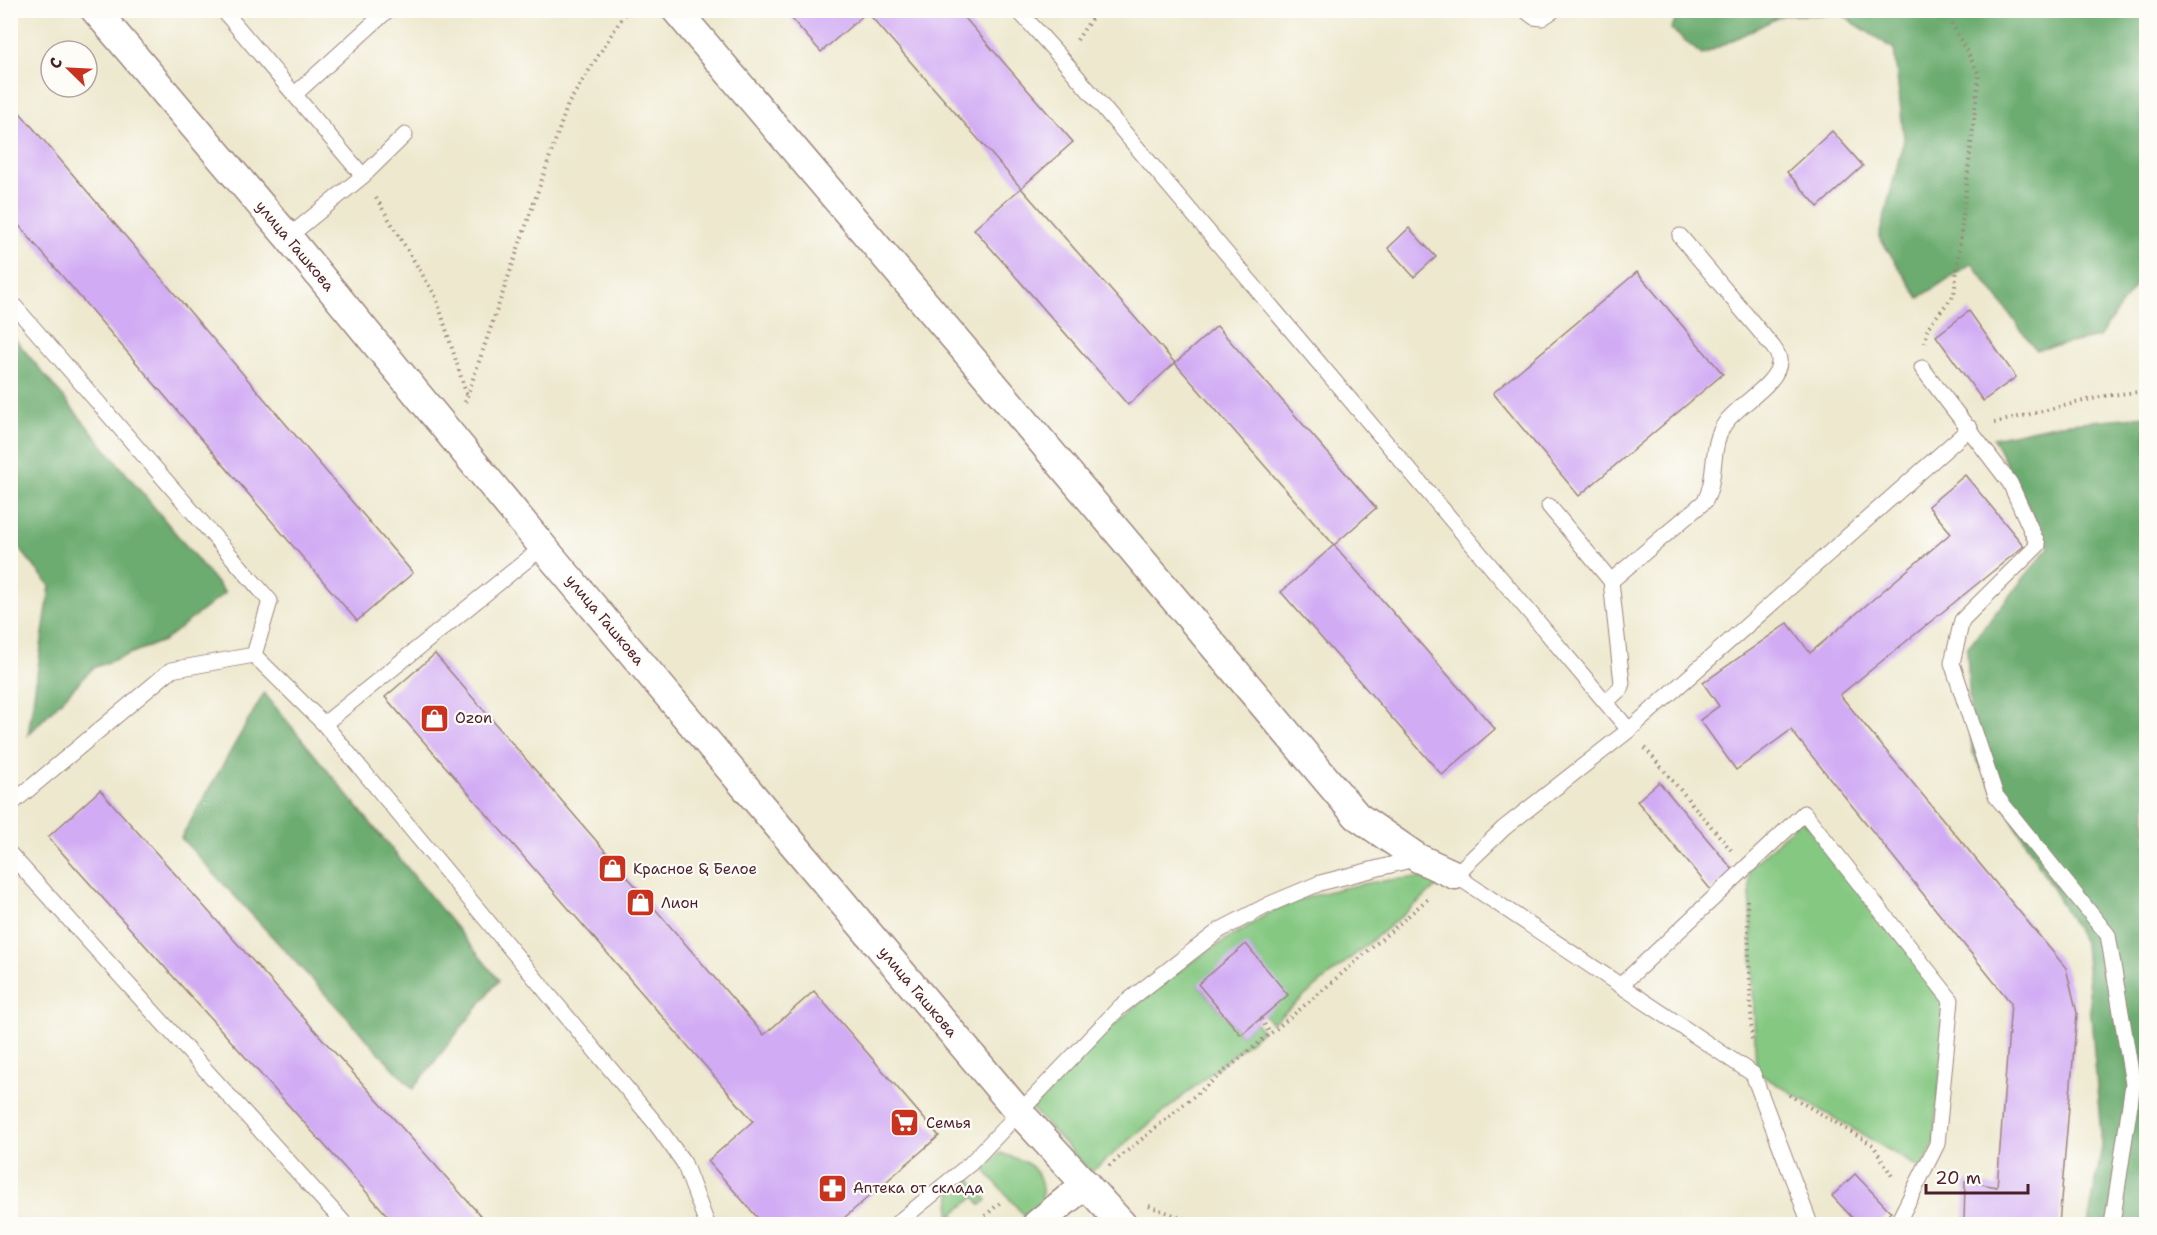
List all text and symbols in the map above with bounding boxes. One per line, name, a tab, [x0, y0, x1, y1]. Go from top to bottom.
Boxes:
north arrow	[39, 39, 99, 99]
text: С	[44, 54, 67, 72]
street label: улица Гашкова	[251, 196, 339, 296]
street label: улица Гашкова	[561, 570, 649, 670]
shop icon: Ozon	[418, 702, 450, 734]
place label: Ozon	[455, 708, 492, 728]
shop icon: Красное & Белое	[596, 853, 628, 885]
place label: Красное & Белое	[633, 859, 757, 879]
shop icon: Лион	[624, 887, 656, 919]
place label: Лион	[661, 893, 698, 913]
street label: улица Гашкова	[874, 942, 962, 1042]
supermarket icon: Семья	[889, 1107, 921, 1139]
place label: Семья	[926, 1113, 971, 1133]
scale bar	[1926, 1157, 2028, 1195]
text: 20 m	[1935, 1166, 1981, 1190]
pharmacy icon: Аптека от склада	[816, 1172, 848, 1204]
place label: Аптека от склада	[853, 1178, 984, 1198]

